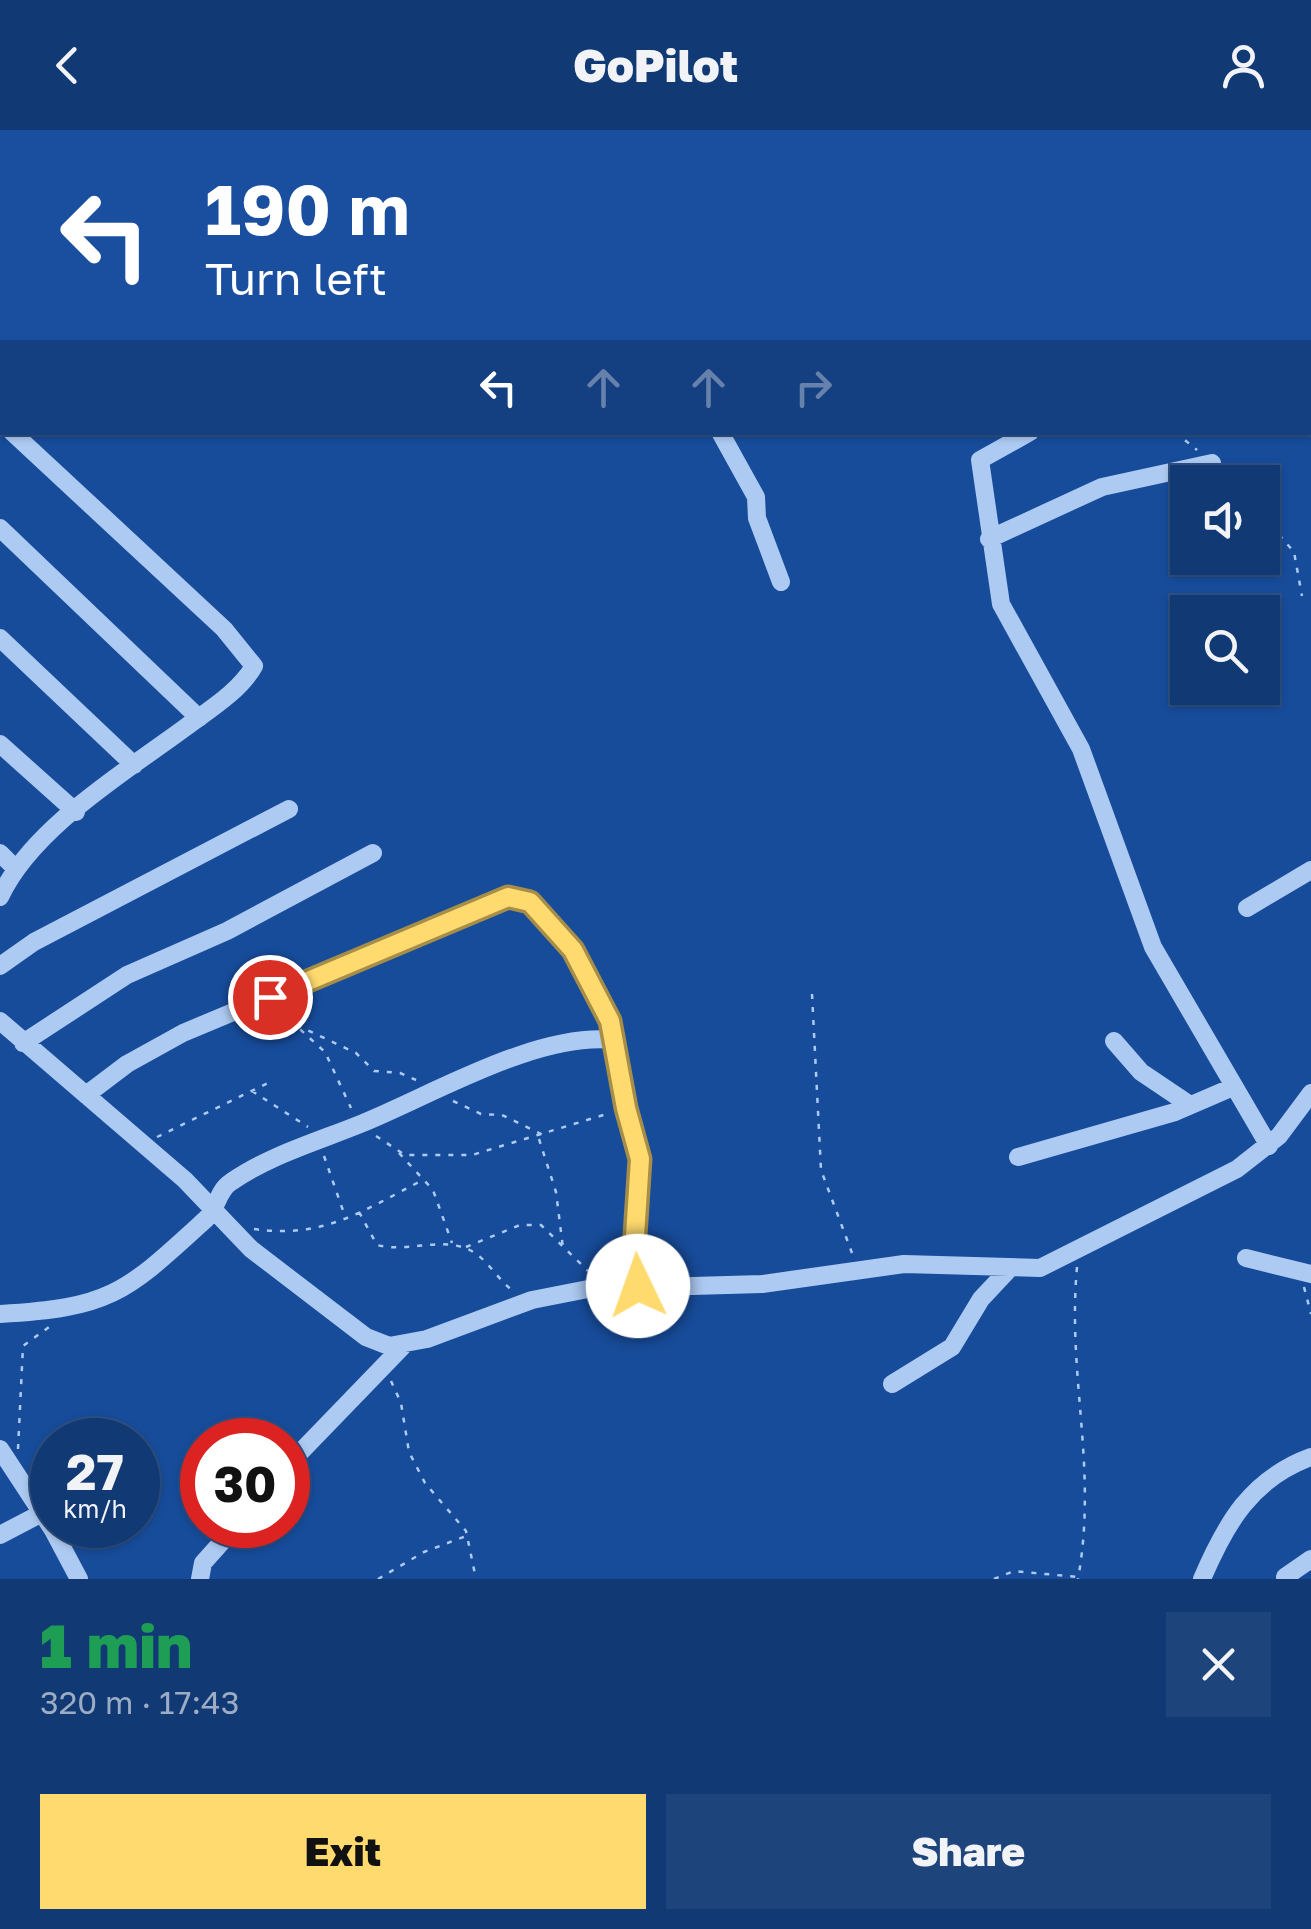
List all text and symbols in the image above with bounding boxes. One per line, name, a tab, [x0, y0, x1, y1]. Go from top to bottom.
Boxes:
icon: back	[40, 38, 95, 93]
text: GoPilot	[573, 38, 738, 92]
icon: person	[1216, 38, 1271, 93]
text: 190 m	[205, 166, 410, 250]
icon: left	[40, 170, 170, 300]
text: Turn left	[205, 251, 387, 305]
icon: left	[471, 360, 526, 415]
icon: ahead	[576, 360, 631, 415]
icon: ahead	[681, 360, 736, 415]
icon: right	[786, 360, 841, 415]
map controls	[1170, 465, 1280, 705]
button: sound	[1170, 465, 1280, 575]
button: search	[1170, 595, 1280, 705]
pin	[228, 955, 313, 1040]
icon: arrive	[243, 970, 298, 1025]
position arrow	[586, 1234, 690, 1338]
speed limit sign: 30	[180, 1418, 310, 1548]
text: 27	[66, 1441, 124, 1501]
text: km/h	[63, 1493, 127, 1524]
text: 1 min	[40, 1609, 192, 1681]
button: close	[1166, 1612, 1271, 1717]
text: 320 m · 17:43	[40, 1683, 239, 1721]
button: Exit	[40, 1794, 646, 1909]
button: Share	[666, 1794, 1271, 1909]

